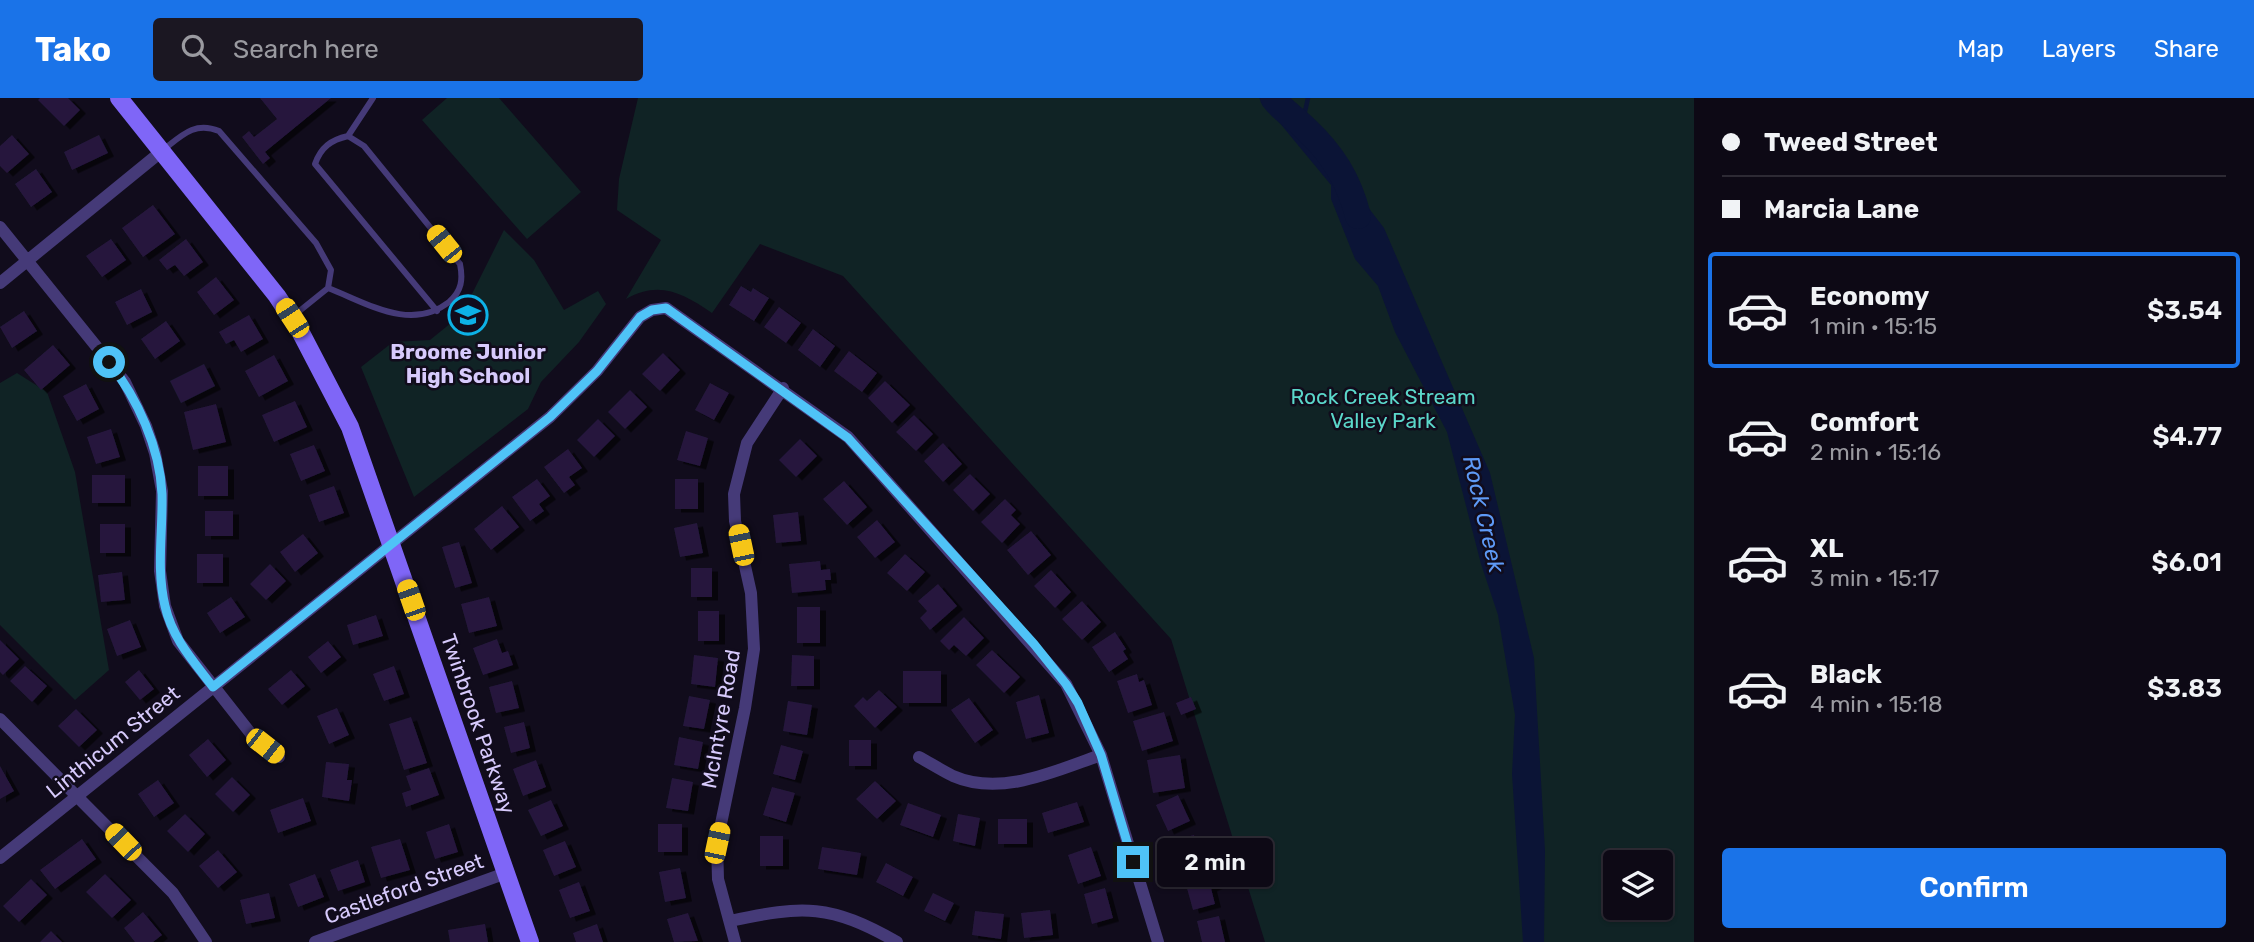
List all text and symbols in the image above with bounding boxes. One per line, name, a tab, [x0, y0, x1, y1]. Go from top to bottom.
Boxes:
search box	[153, 18, 643, 81]
text: Tako	[35, 30, 111, 69]
icon: search	[177, 30, 215, 68]
text: Search here	[233, 34, 379, 65]
text: Map	[1957, 35, 2004, 63]
text: Layers	[2042, 35, 2116, 63]
text: Share	[2154, 35, 2219, 63]
text: Tweed Street	[1764, 127, 1938, 158]
text: Marcia Lane	[1764, 194, 1919, 225]
car	[423, 221, 466, 267]
icon: car	[1726, 279, 1789, 342]
text: Economy	[1810, 281, 1929, 312]
school or university icon: Broome Junior High School	[447, 294, 489, 336]
car	[272, 295, 313, 341]
text: $3.54	[2147, 295, 2222, 326]
text: 1 min · 15:15	[1810, 312, 1937, 340]
place label: Broome Junior High School	[390, 339, 546, 388]
route start	[93, 346, 125, 378]
park label: Rock Creek Stream Valley Park	[1290, 384, 1476, 433]
icon: car	[1726, 405, 1789, 468]
text: Comfort	[1810, 407, 1919, 438]
text: $4.77	[2152, 421, 2222, 452]
text: 2 min · 15:16	[1810, 438, 1941, 466]
water label: Rock Creek	[1457, 453, 1511, 576]
car	[727, 522, 756, 568]
icon: car	[1726, 531, 1789, 594]
text: XL	[1810, 533, 1843, 564]
text: $6.01	[2152, 547, 2222, 578]
text: 3 min · 15:17	[1810, 564, 1939, 592]
car	[395, 577, 428, 623]
street label: Twinbrook Parkway	[436, 631, 521, 817]
street label: McIntyre Road	[696, 647, 745, 790]
icon: car	[1726, 657, 1789, 720]
text: Black	[1810, 659, 1882, 690]
text: $3.83	[2147, 673, 2222, 704]
street label: Linthicum Street	[41, 680, 184, 803]
text: 4 min · 15:18	[1810, 690, 1943, 718]
car	[242, 725, 289, 767]
car	[101, 820, 146, 864]
car	[703, 820, 732, 866]
callout: 2 min	[1158, 838, 1273, 886]
route end	[1117, 846, 1149, 878]
street label: Castleford Street	[321, 848, 487, 929]
text: 2 min	[1184, 848, 1246, 876]
button: Confirm	[1722, 848, 2226, 928]
map controls	[1603, 850, 1673, 920]
button: layers	[1603, 850, 1673, 920]

